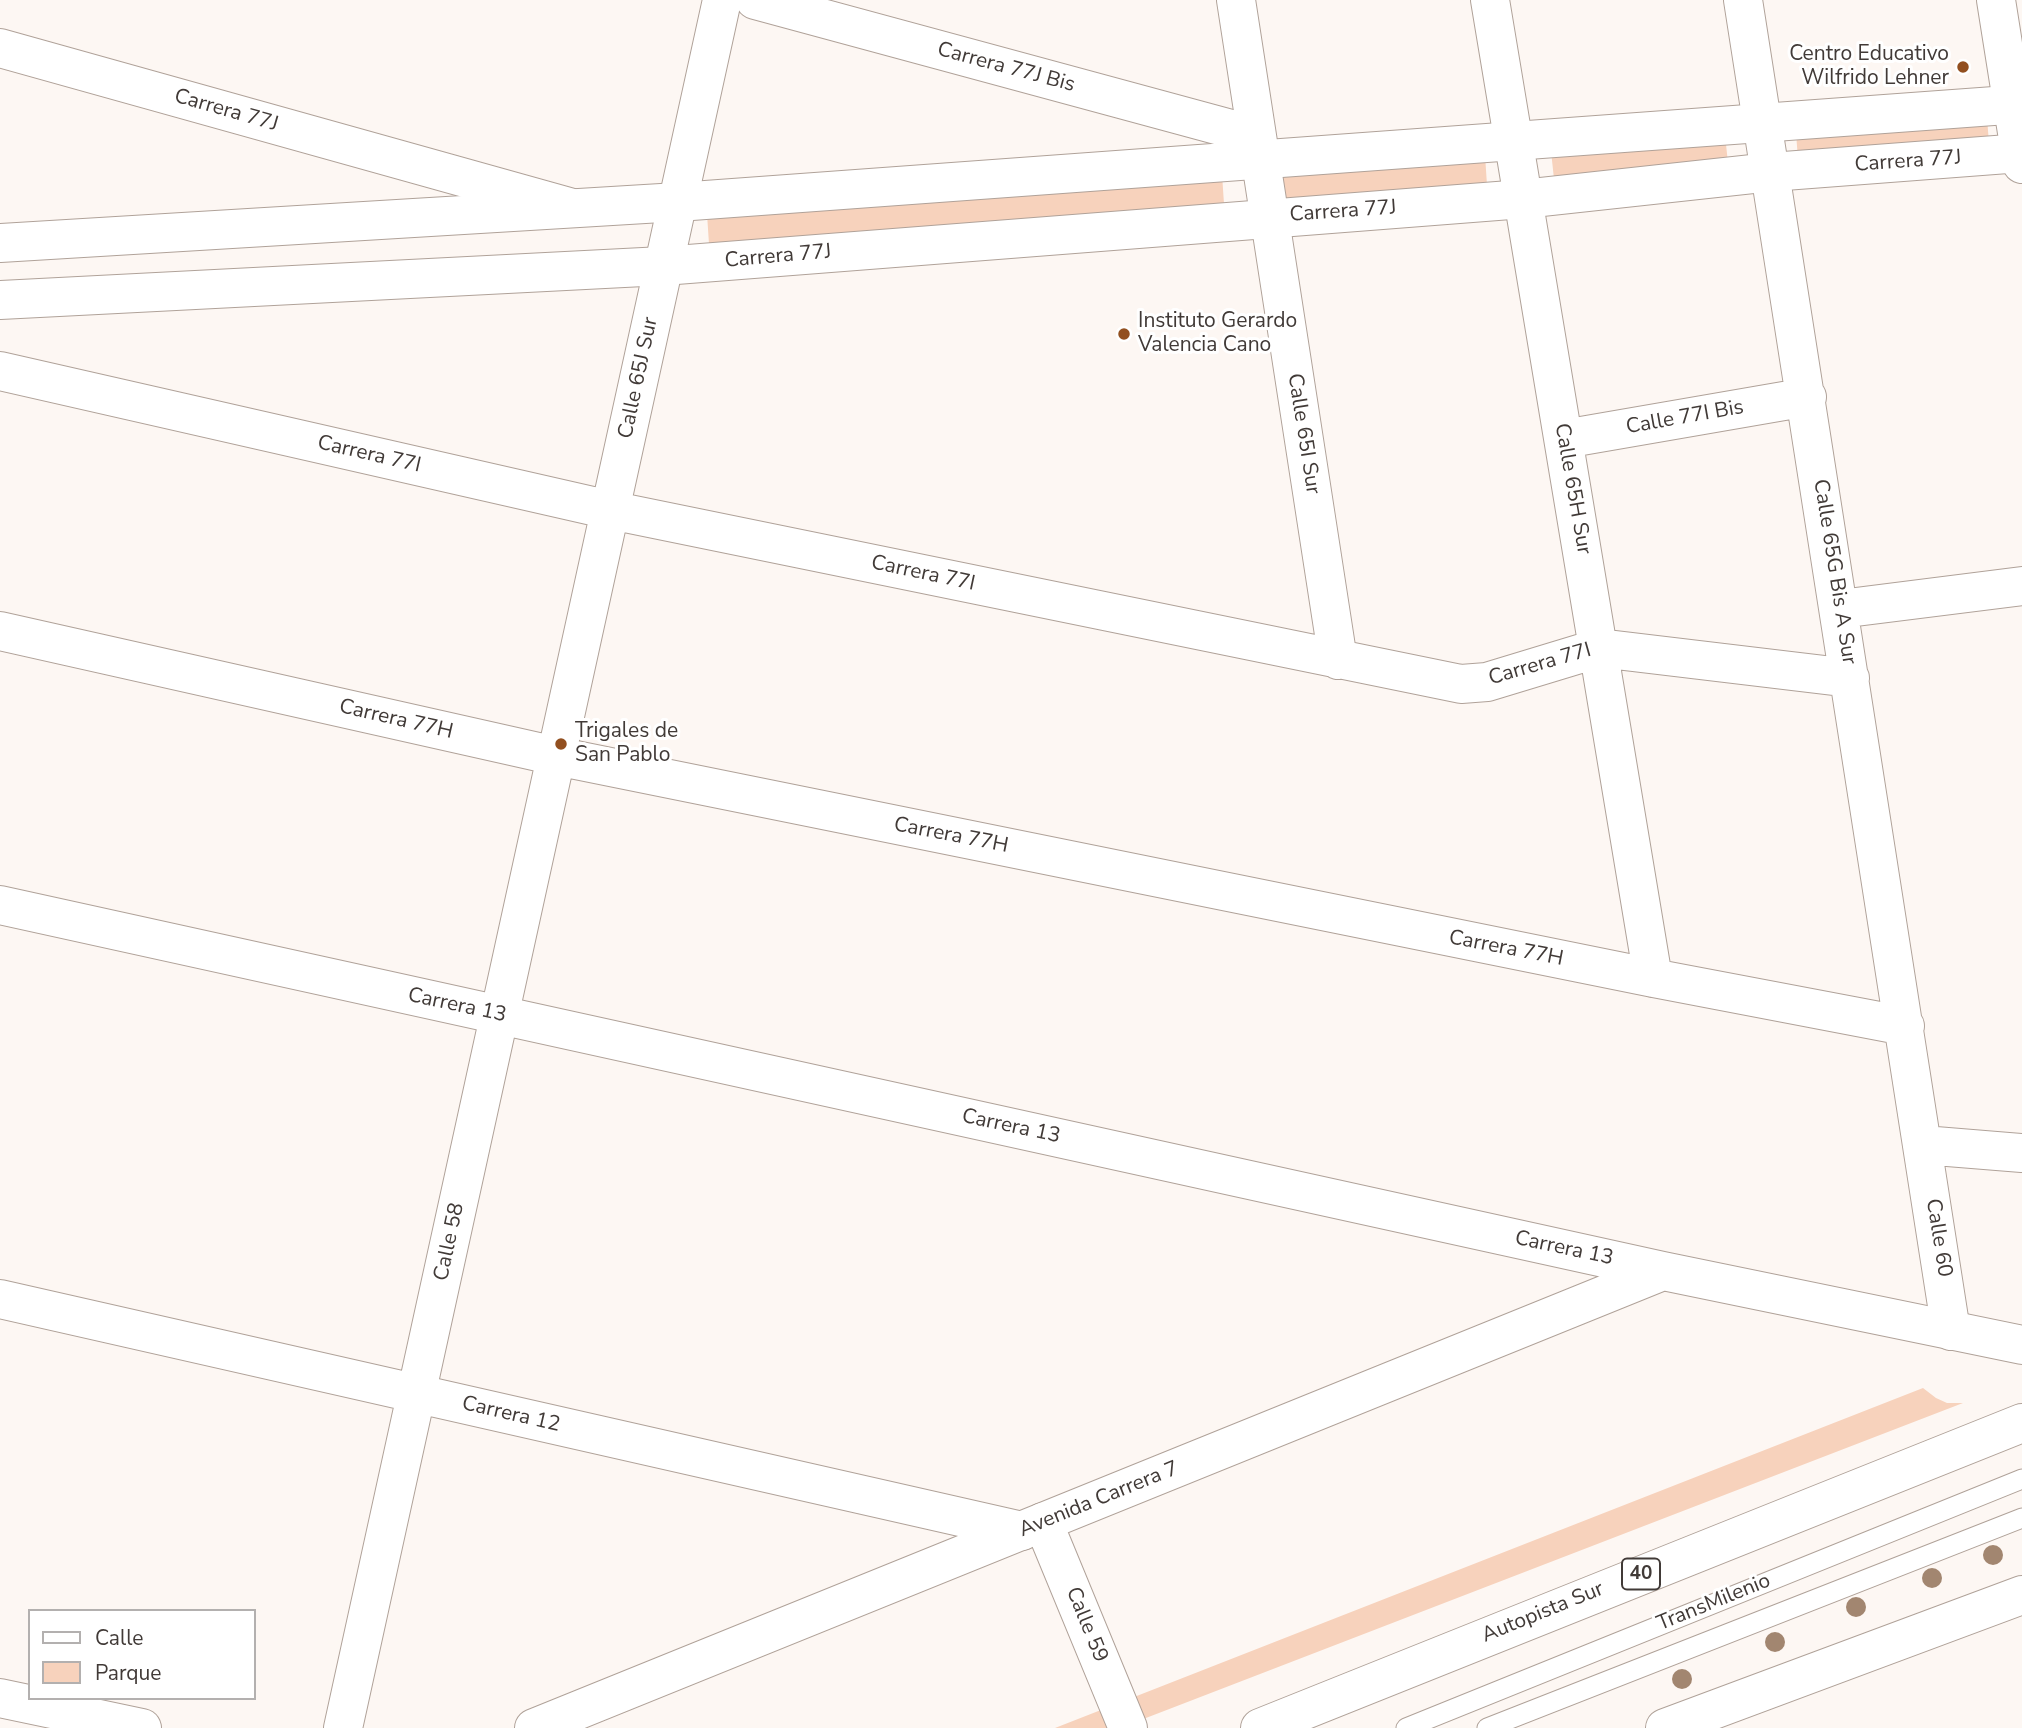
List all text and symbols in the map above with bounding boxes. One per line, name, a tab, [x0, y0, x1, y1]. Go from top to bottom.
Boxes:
street label: Carrera 77J Bis	[934, 38, 1078, 98]
place label: Centro Educativo Wilfrido Lehner	[1789, 42, 1949, 92]
marker: Centro Educativo Wilfrido Lehner	[1955, 59, 1971, 75]
street label: Carrera 77J	[171, 84, 281, 138]
street label: Carrera 77J	[1854, 146, 1962, 178]
street label: Carrera 77J	[1289, 196, 1397, 228]
street label: Carrera 77J	[724, 240, 832, 274]
place label: Instituto Gerardo Valencia Cano	[1138, 309, 1297, 359]
street label: Calle 65J Sur	[614, 315, 664, 441]
marker: Instituto Gerardo Valencia Cano	[1116, 326, 1132, 342]
street label: Calle 65I Sur	[1281, 372, 1325, 496]
street label: Calle 77I Bis	[1624, 395, 1746, 441]
street label: Calle 65H Sur	[1548, 422, 1596, 556]
street label: Carrera 77I	[315, 431, 423, 479]
street label: Calle 65G Bis A Sur	[1807, 478, 1861, 666]
street label: Carrera 77I	[869, 551, 977, 597]
street label: Carrera 77I	[1486, 638, 1594, 692]
street label: Carrera 77H	[337, 695, 455, 745]
place label: Trigales de San Pablo	[575, 719, 678, 769]
marker: Trigales de San Pablo	[553, 736, 569, 752]
street label: Carrera 77H	[892, 813, 1010, 859]
street label: Carrera 77H	[1447, 926, 1565, 972]
street label: Carrera 13	[405, 983, 509, 1029]
street label: Carrera 13	[959, 1104, 1063, 1150]
street label: Calle 60	[1919, 1197, 1957, 1279]
street label: Calle 58	[429, 1201, 471, 1283]
street label: Carrera 13	[1512, 1226, 1616, 1272]
street label: Carrera 12	[459, 1391, 563, 1439]
street label: Avenida Carrera 7	[1016, 1457, 1182, 1543]
road number: 40	[1622, 1558, 1660, 1590]
street label: TransMilenio	[1654, 1569, 1774, 1637]
street label: Autopista Sur	[1478, 1577, 1608, 1649]
street label: Calle 59	[1060, 1584, 1112, 1666]
legend	[28, 1609, 256, 1700]
text: Calle	[95, 1624, 143, 1652]
text: Parque	[95, 1659, 162, 1687]

